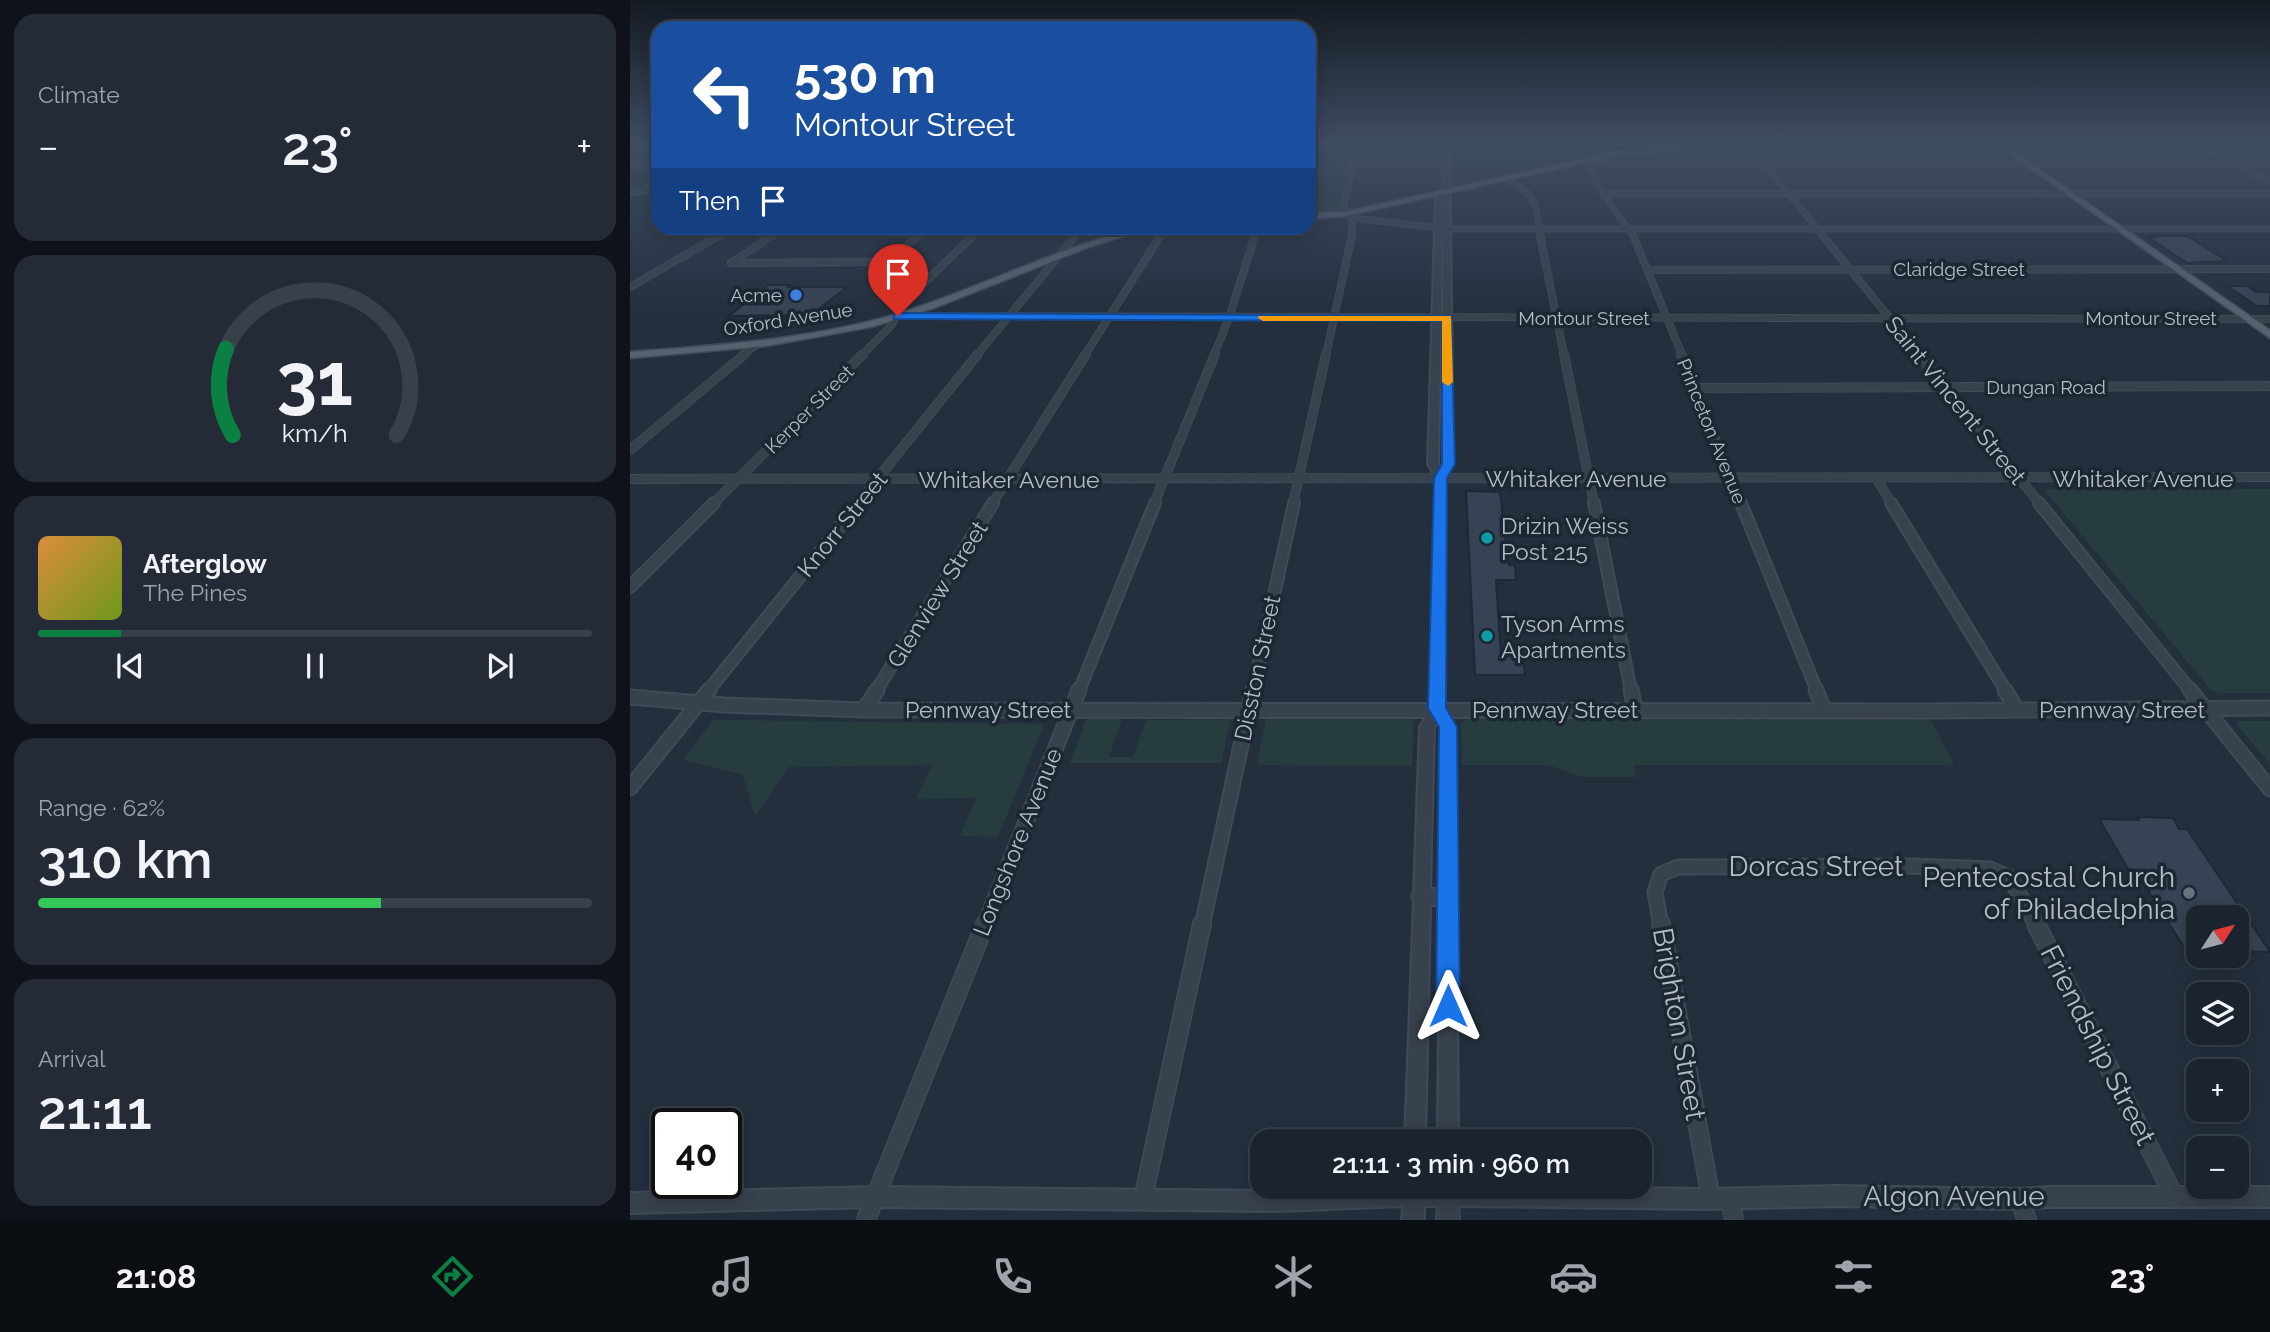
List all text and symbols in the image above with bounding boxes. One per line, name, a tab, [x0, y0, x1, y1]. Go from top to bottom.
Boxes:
text: 530 m	[794, 47, 936, 104]
icon: left	[679, 49, 770, 140]
text: Climate	[38, 81, 120, 108]
text: Montour Street	[794, 106, 1015, 143]
text: 23°	[282, 116, 353, 177]
text: −	[38, 124, 58, 169]
text: +	[576, 124, 592, 169]
icon: arrive	[754, 182, 792, 220]
text: Then	[679, 186, 740, 216]
pin	[868, 244, 928, 316]
icon: arrive	[879, 255, 917, 293]
street label: Claridge Street	[1893, 258, 2025, 280]
place label: Acme	[730, 284, 782, 306]
marker: Acme	[788, 287, 804, 303]
street label: Oxford Avenue	[722, 298, 854, 340]
street label: Montour Street	[1518, 307, 1650, 329]
street label: Montour Street	[2085, 307, 2217, 329]
street label: Saint Vincent Street	[1880, 311, 2032, 490]
text: 31	[277, 337, 353, 422]
street label: Princeton Avenue	[1673, 355, 1751, 507]
street label: Kerper Street	[760, 360, 858, 458]
street label: Dungan Road	[1986, 376, 2106, 398]
text: km/h	[282, 418, 348, 448]
street label: Whitaker Avenue	[1485, 465, 1667, 492]
street label: Whitaker Avenue	[2052, 465, 2234, 492]
street label: Knorr Street	[792, 466, 893, 582]
street label: Whitaker Avenue	[918, 466, 1100, 493]
place label: Drizin Weiss Post 215	[1501, 512, 1629, 565]
street label: Glenview Street	[881, 516, 993, 672]
marker: Drizin Weiss Post 215	[1479, 530, 1495, 546]
text: Afterglow	[143, 549, 267, 579]
text: The Pines	[143, 579, 247, 606]
street label: Disston Street	[1228, 593, 1286, 743]
place label: Tyson Arms Apartments	[1501, 610, 1626, 663]
marker: Tyson Arms Apartments	[1479, 628, 1495, 644]
icon: previous	[111, 647, 149, 685]
icon: pause	[296, 647, 334, 685]
icon: next	[481, 647, 519, 685]
street label: Pennway Street	[905, 696, 1071, 723]
street label: Pennway Street	[1472, 696, 1638, 723]
street label: Pennway Street	[2039, 696, 2205, 723]
street label: Longshore Avenue	[967, 744, 1067, 940]
text: Range · 62%	[38, 794, 165, 821]
text: 310 km	[38, 829, 213, 890]
street label: Dorcas Street	[1729, 850, 1904, 883]
place label: Pentecostal Church of Philadelphia	[1922, 861, 2175, 926]
marker: Pentecostal Church of Philadelphia	[2181, 885, 2197, 901]
north arrow	[2186, 905, 2249, 968]
map controls	[2186, 905, 2249, 1199]
street label: Brighton Street	[1646, 925, 1712, 1123]
street label: Friendship Street	[2033, 940, 2163, 1151]
position arrow	[1411, 969, 1485, 1043]
button: layers	[2186, 982, 2249, 1045]
text: Arrival	[38, 1045, 105, 1072]
button: +	[2186, 1059, 2249, 1122]
text: 21:11	[38, 1080, 152, 1141]
speed limit sign: 40	[651, 1108, 742, 1199]
button: −	[2186, 1136, 2249, 1199]
text: 21:11 · 3 min · 960 m	[1332, 1149, 1570, 1179]
street label: Algon Avenue	[1863, 1180, 2045, 1213]
icon: directions	[428, 1252, 477, 1301]
icon: music	[708, 1252, 757, 1301]
icon: phone	[988, 1252, 1037, 1301]
icon: climate	[1269, 1252, 1318, 1301]
icon: car	[1549, 1252, 1598, 1301]
icon: filters	[1829, 1252, 1878, 1301]
text: 21:08	[116, 1258, 196, 1295]
text: 23°	[2110, 1258, 2154, 1295]

